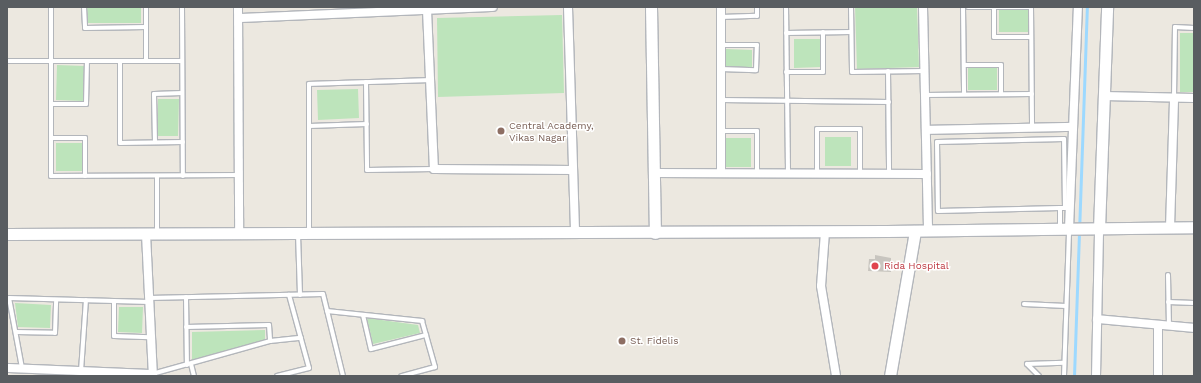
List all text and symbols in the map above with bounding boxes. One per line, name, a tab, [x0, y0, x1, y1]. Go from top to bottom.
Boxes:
place label: Central Academy, Vikas Nagar	[509, 119, 594, 142]
marker: Central Academy, Vikas Nagar	[496, 126, 506, 136]
marker: Rida Hospital	[869, 260, 881, 272]
place label: Rida Hospital	[884, 260, 949, 272]
place label: St. Fidelis	[630, 335, 678, 347]
marker: St. Fidelis	[617, 336, 627, 346]

